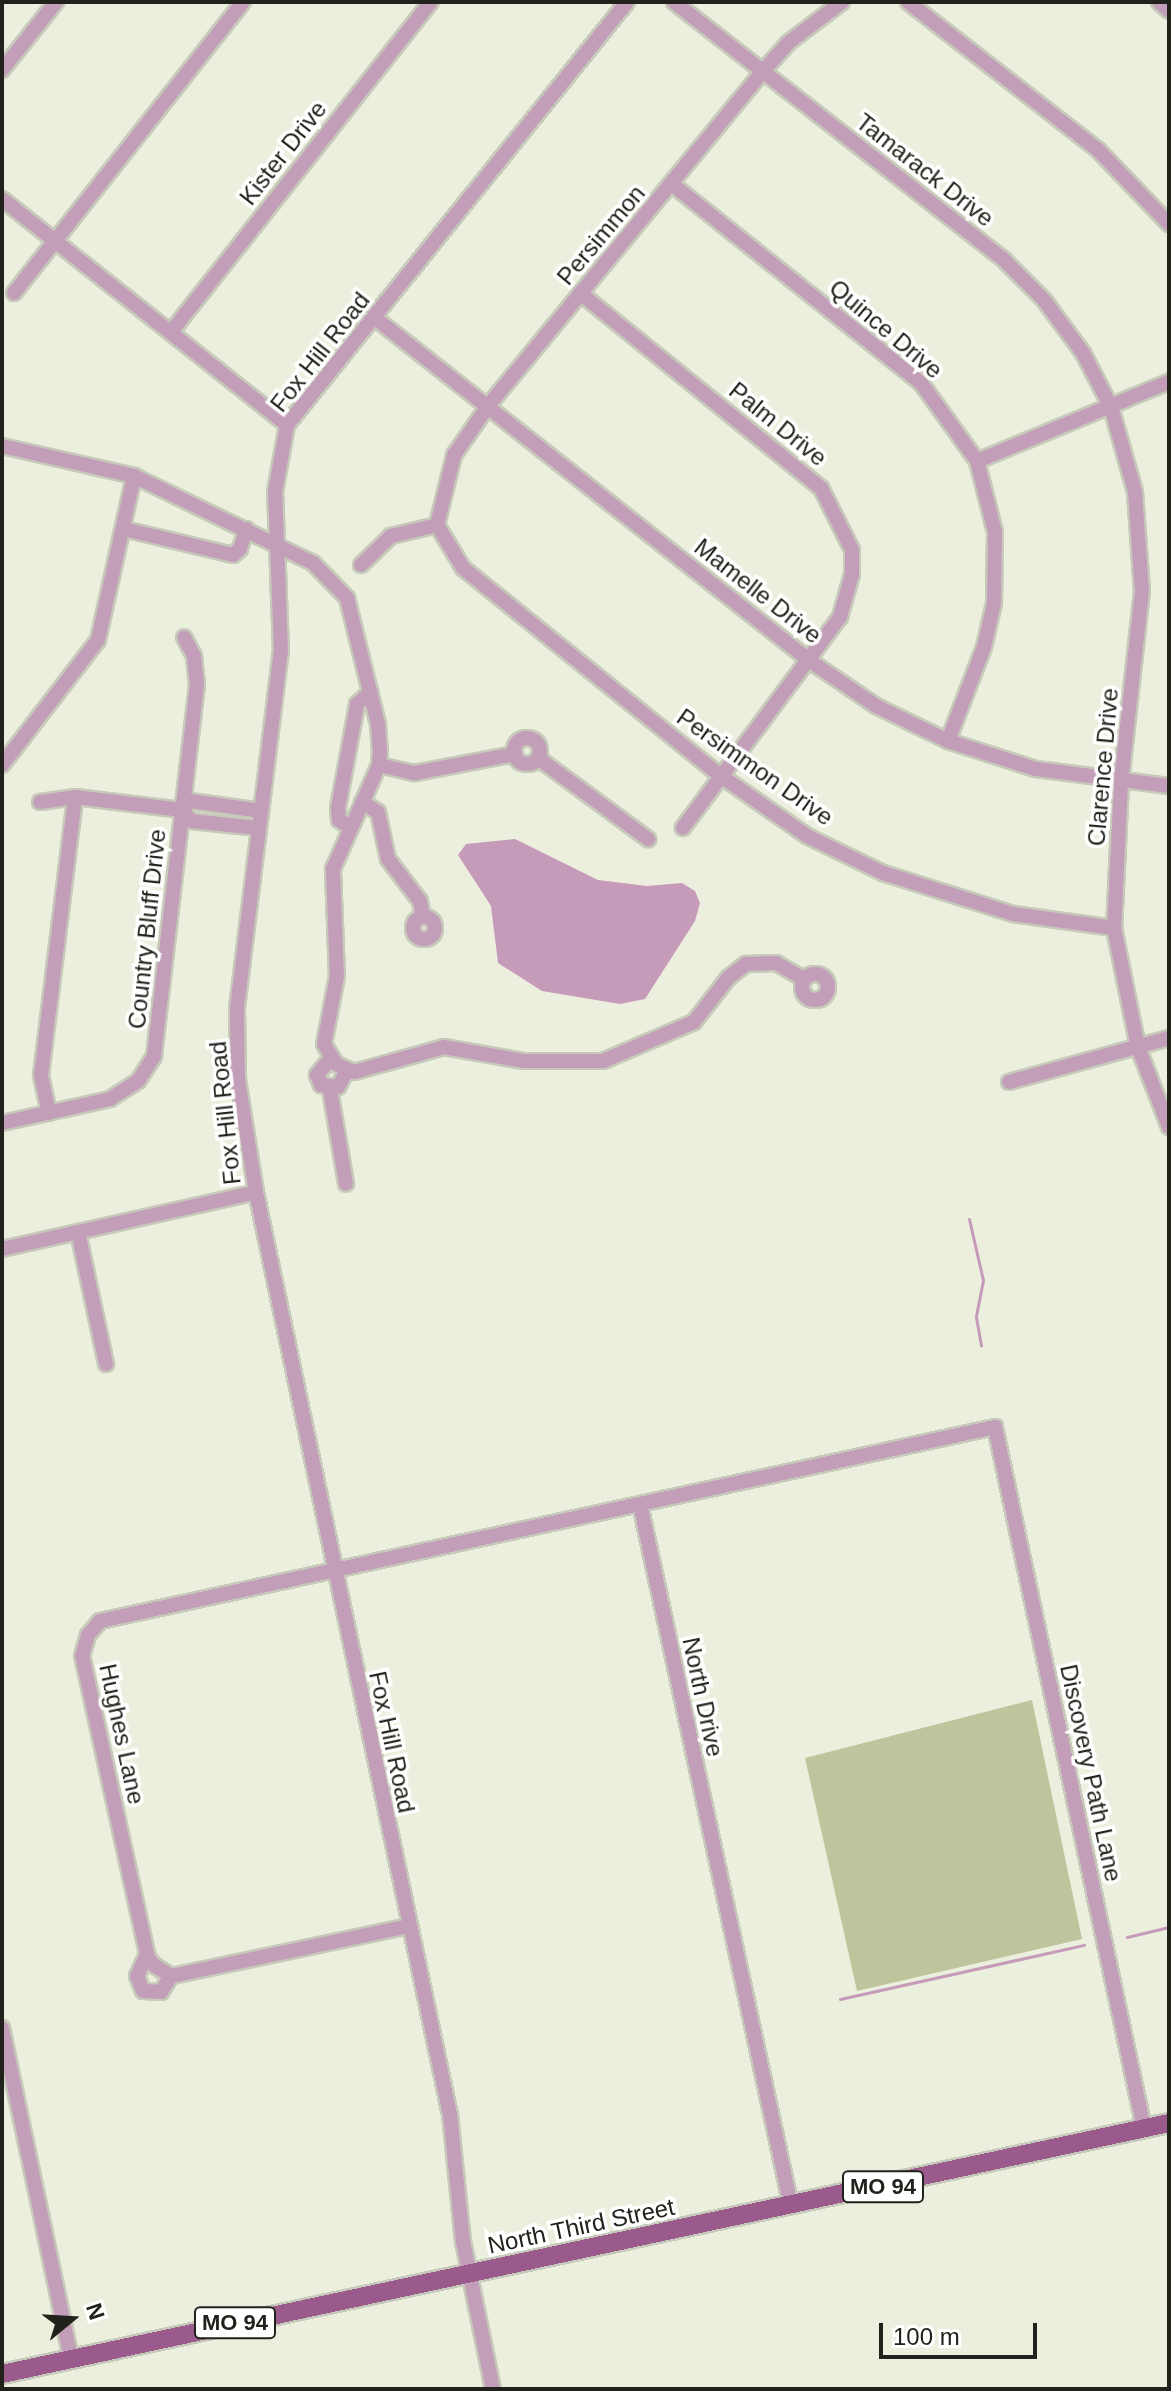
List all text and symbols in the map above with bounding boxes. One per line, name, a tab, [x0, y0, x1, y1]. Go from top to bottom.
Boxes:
street label: Kister Drive	[233, 95, 333, 211]
street label: Tamarack Drive	[850, 107, 1000, 233]
street label: Persimmon	[551, 179, 651, 291]
street label: Quince Drive	[824, 273, 948, 385]
street label: Fox Hill Road	[264, 286, 376, 418]
street label: Palm Drive	[723, 376, 833, 472]
street label: Mamelle Drive	[689, 532, 827, 650]
street label: Clarence Drive	[1082, 687, 1124, 847]
street label: Persimmon Drive	[671, 702, 839, 832]
street label: Country Bluff Drive	[122, 828, 172, 1030]
street label: Fox Hill Road	[203, 1040, 247, 1186]
street label: North Drive	[676, 1635, 730, 1759]
street label: Hughes Lane	[93, 1661, 151, 1807]
street label: Discovery Path Lane	[1054, 1662, 1128, 1884]
street label: Fox Hill Road	[363, 1669, 421, 1815]
road number: MO 94	[841, 2169, 925, 2205]
street label: North Third Street	[485, 2192, 677, 2260]
north arrow	[32, 2279, 112, 2359]
text: N	[81, 2300, 110, 2323]
road number: MO 94	[193, 2305, 277, 2341]
scale bar	[883, 2307, 1041, 2357]
text: 100 m	[893, 2323, 960, 2350]

